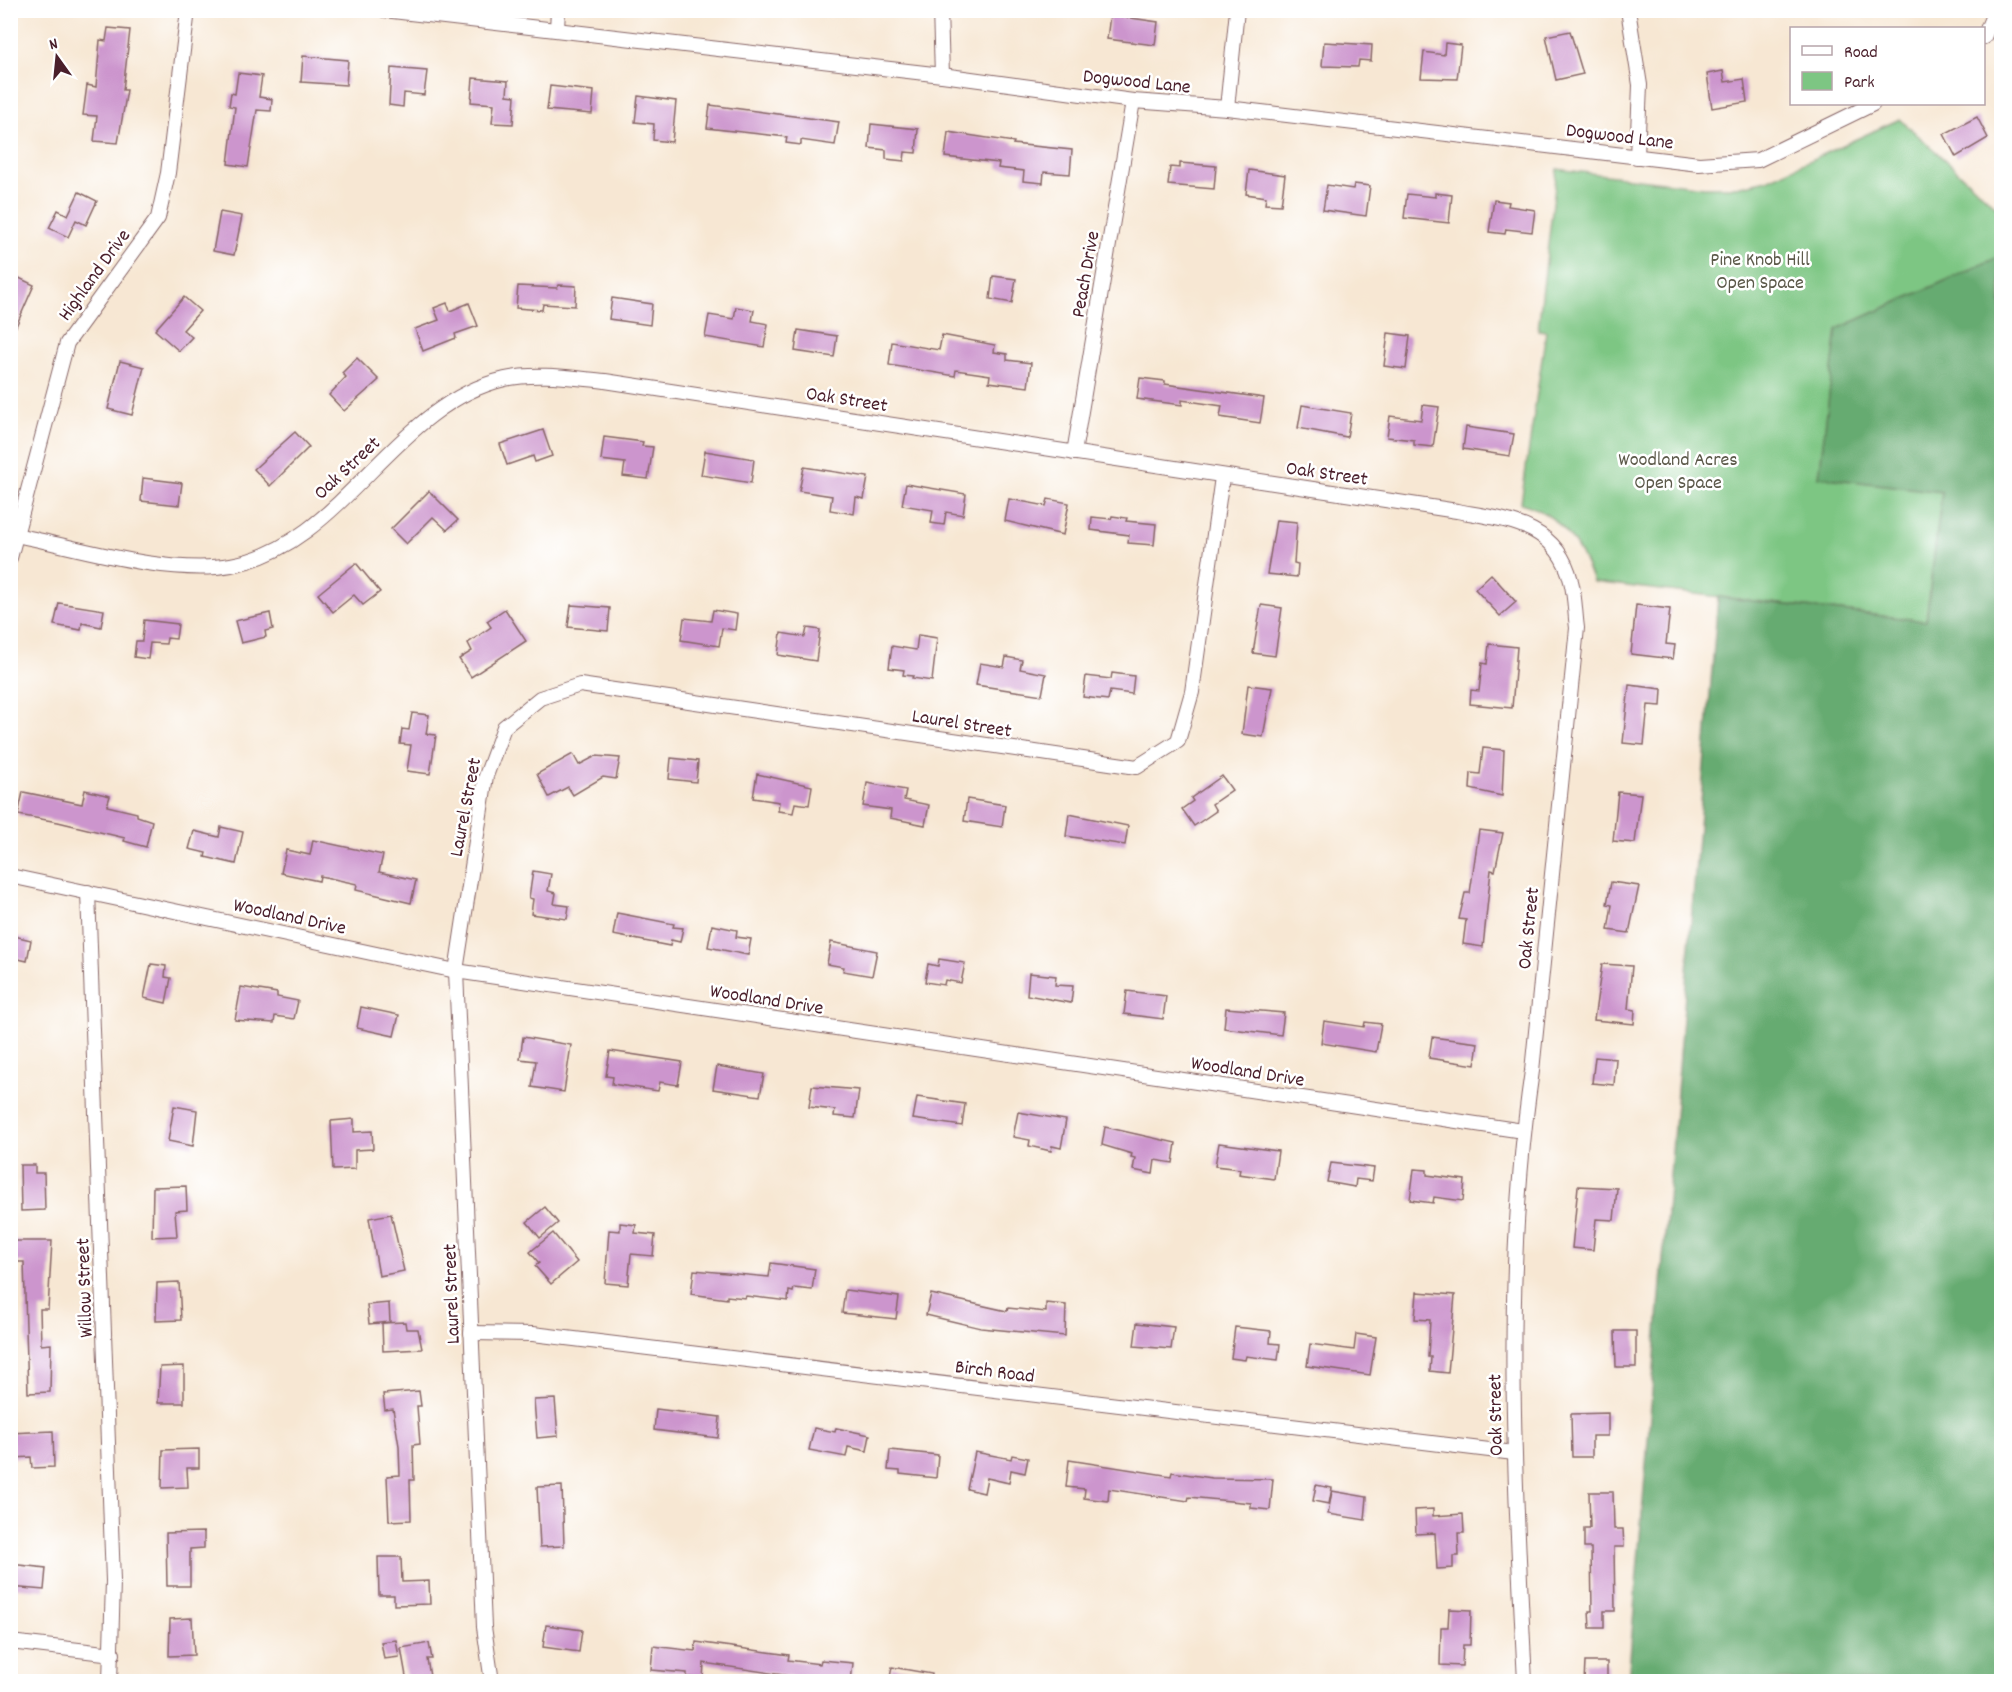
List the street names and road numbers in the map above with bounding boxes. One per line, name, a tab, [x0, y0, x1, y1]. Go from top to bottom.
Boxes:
street label: Dogwood Lane	[1081, 63, 1192, 103]
street label: Dogwood Lane	[1564, 117, 1675, 158]
street label: Highland Drive	[52, 224, 139, 328]
street label: Peach Drive	[1066, 229, 1108, 320]
street label: Oak Street	[804, 381, 889, 421]
street label: Oak Street	[308, 431, 388, 507]
street label: Oak Street	[1284, 455, 1369, 495]
street label: Laurel Street	[910, 703, 1013, 747]
street label: Laurel Street	[444, 756, 490, 859]
street label: Oak Street	[1512, 886, 1548, 971]
street label: Woodland Drive	[230, 892, 348, 944]
street label: Woodland Drive	[708, 978, 825, 1024]
street label: Woodland Drive	[1189, 1050, 1306, 1096]
street label: Willow Street	[70, 1238, 102, 1338]
street label: Laurel Street	[437, 1243, 469, 1345]
street label: Birch Road	[953, 1354, 1036, 1392]
street label: Oak Street	[1482, 1374, 1512, 1456]

